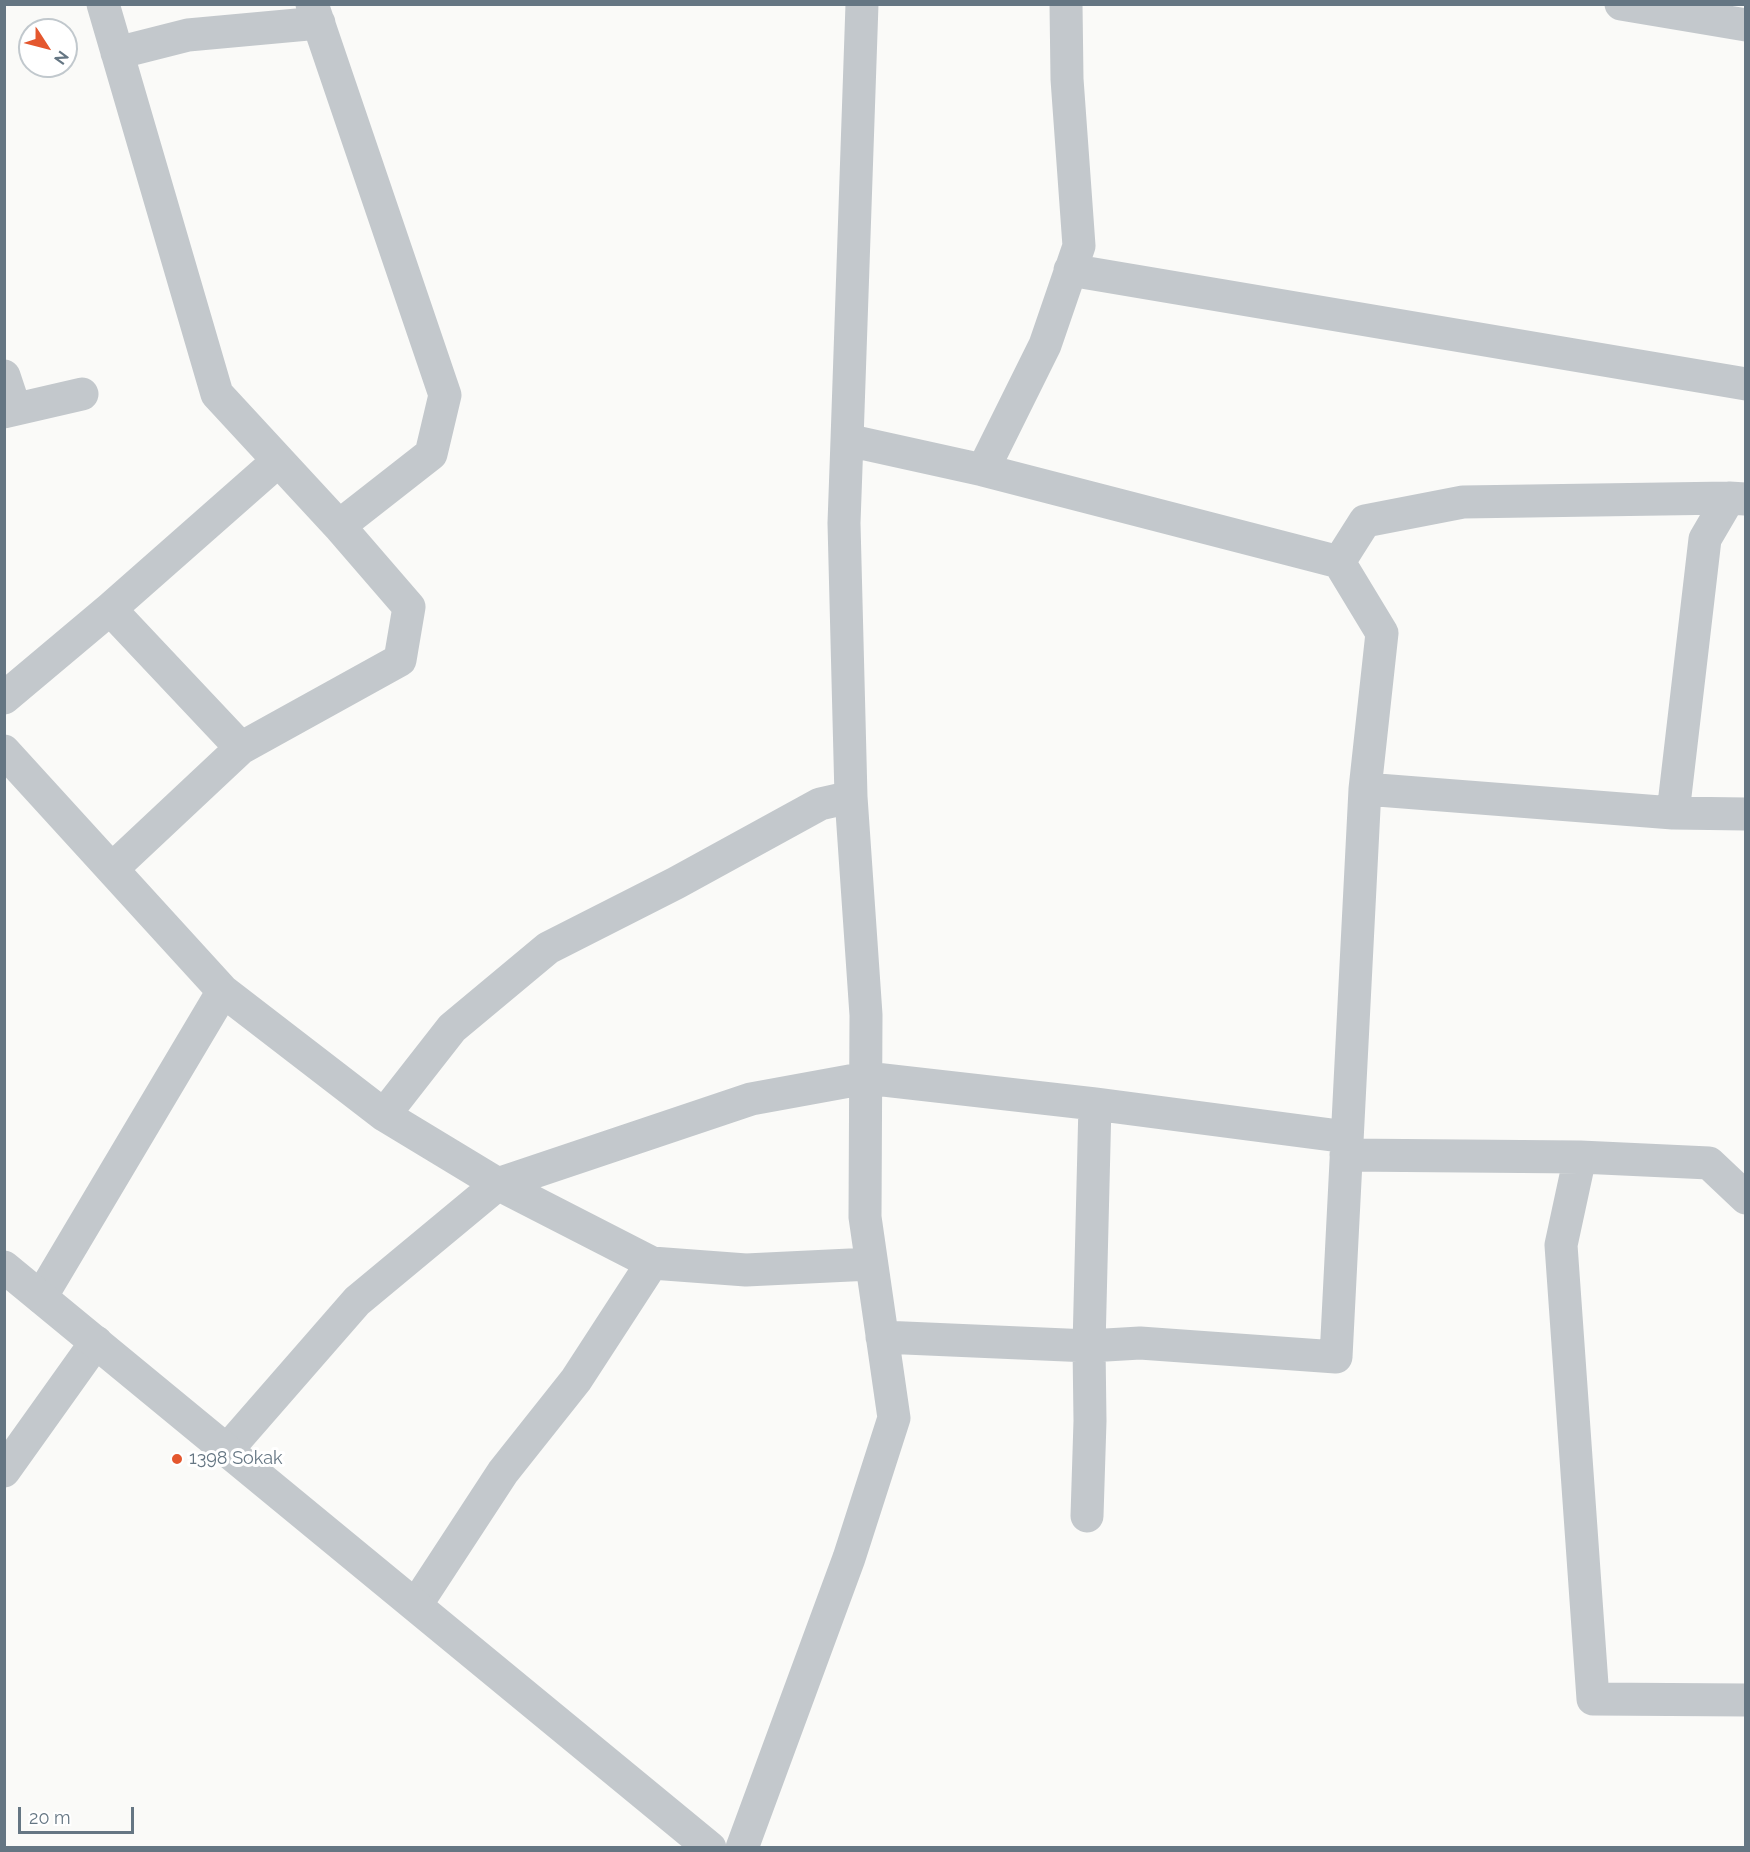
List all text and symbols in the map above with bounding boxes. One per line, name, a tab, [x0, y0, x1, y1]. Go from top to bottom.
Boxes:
north arrow	[18, 18, 78, 78]
text: N	[50, 47, 73, 68]
place label: 1398 Sokak	[189, 1448, 283, 1470]
marker: 1398 Sokak	[170, 1452, 184, 1466]
scale bar	[21, 1795, 136, 1833]
text: 20 m	[29, 1807, 71, 1828]

